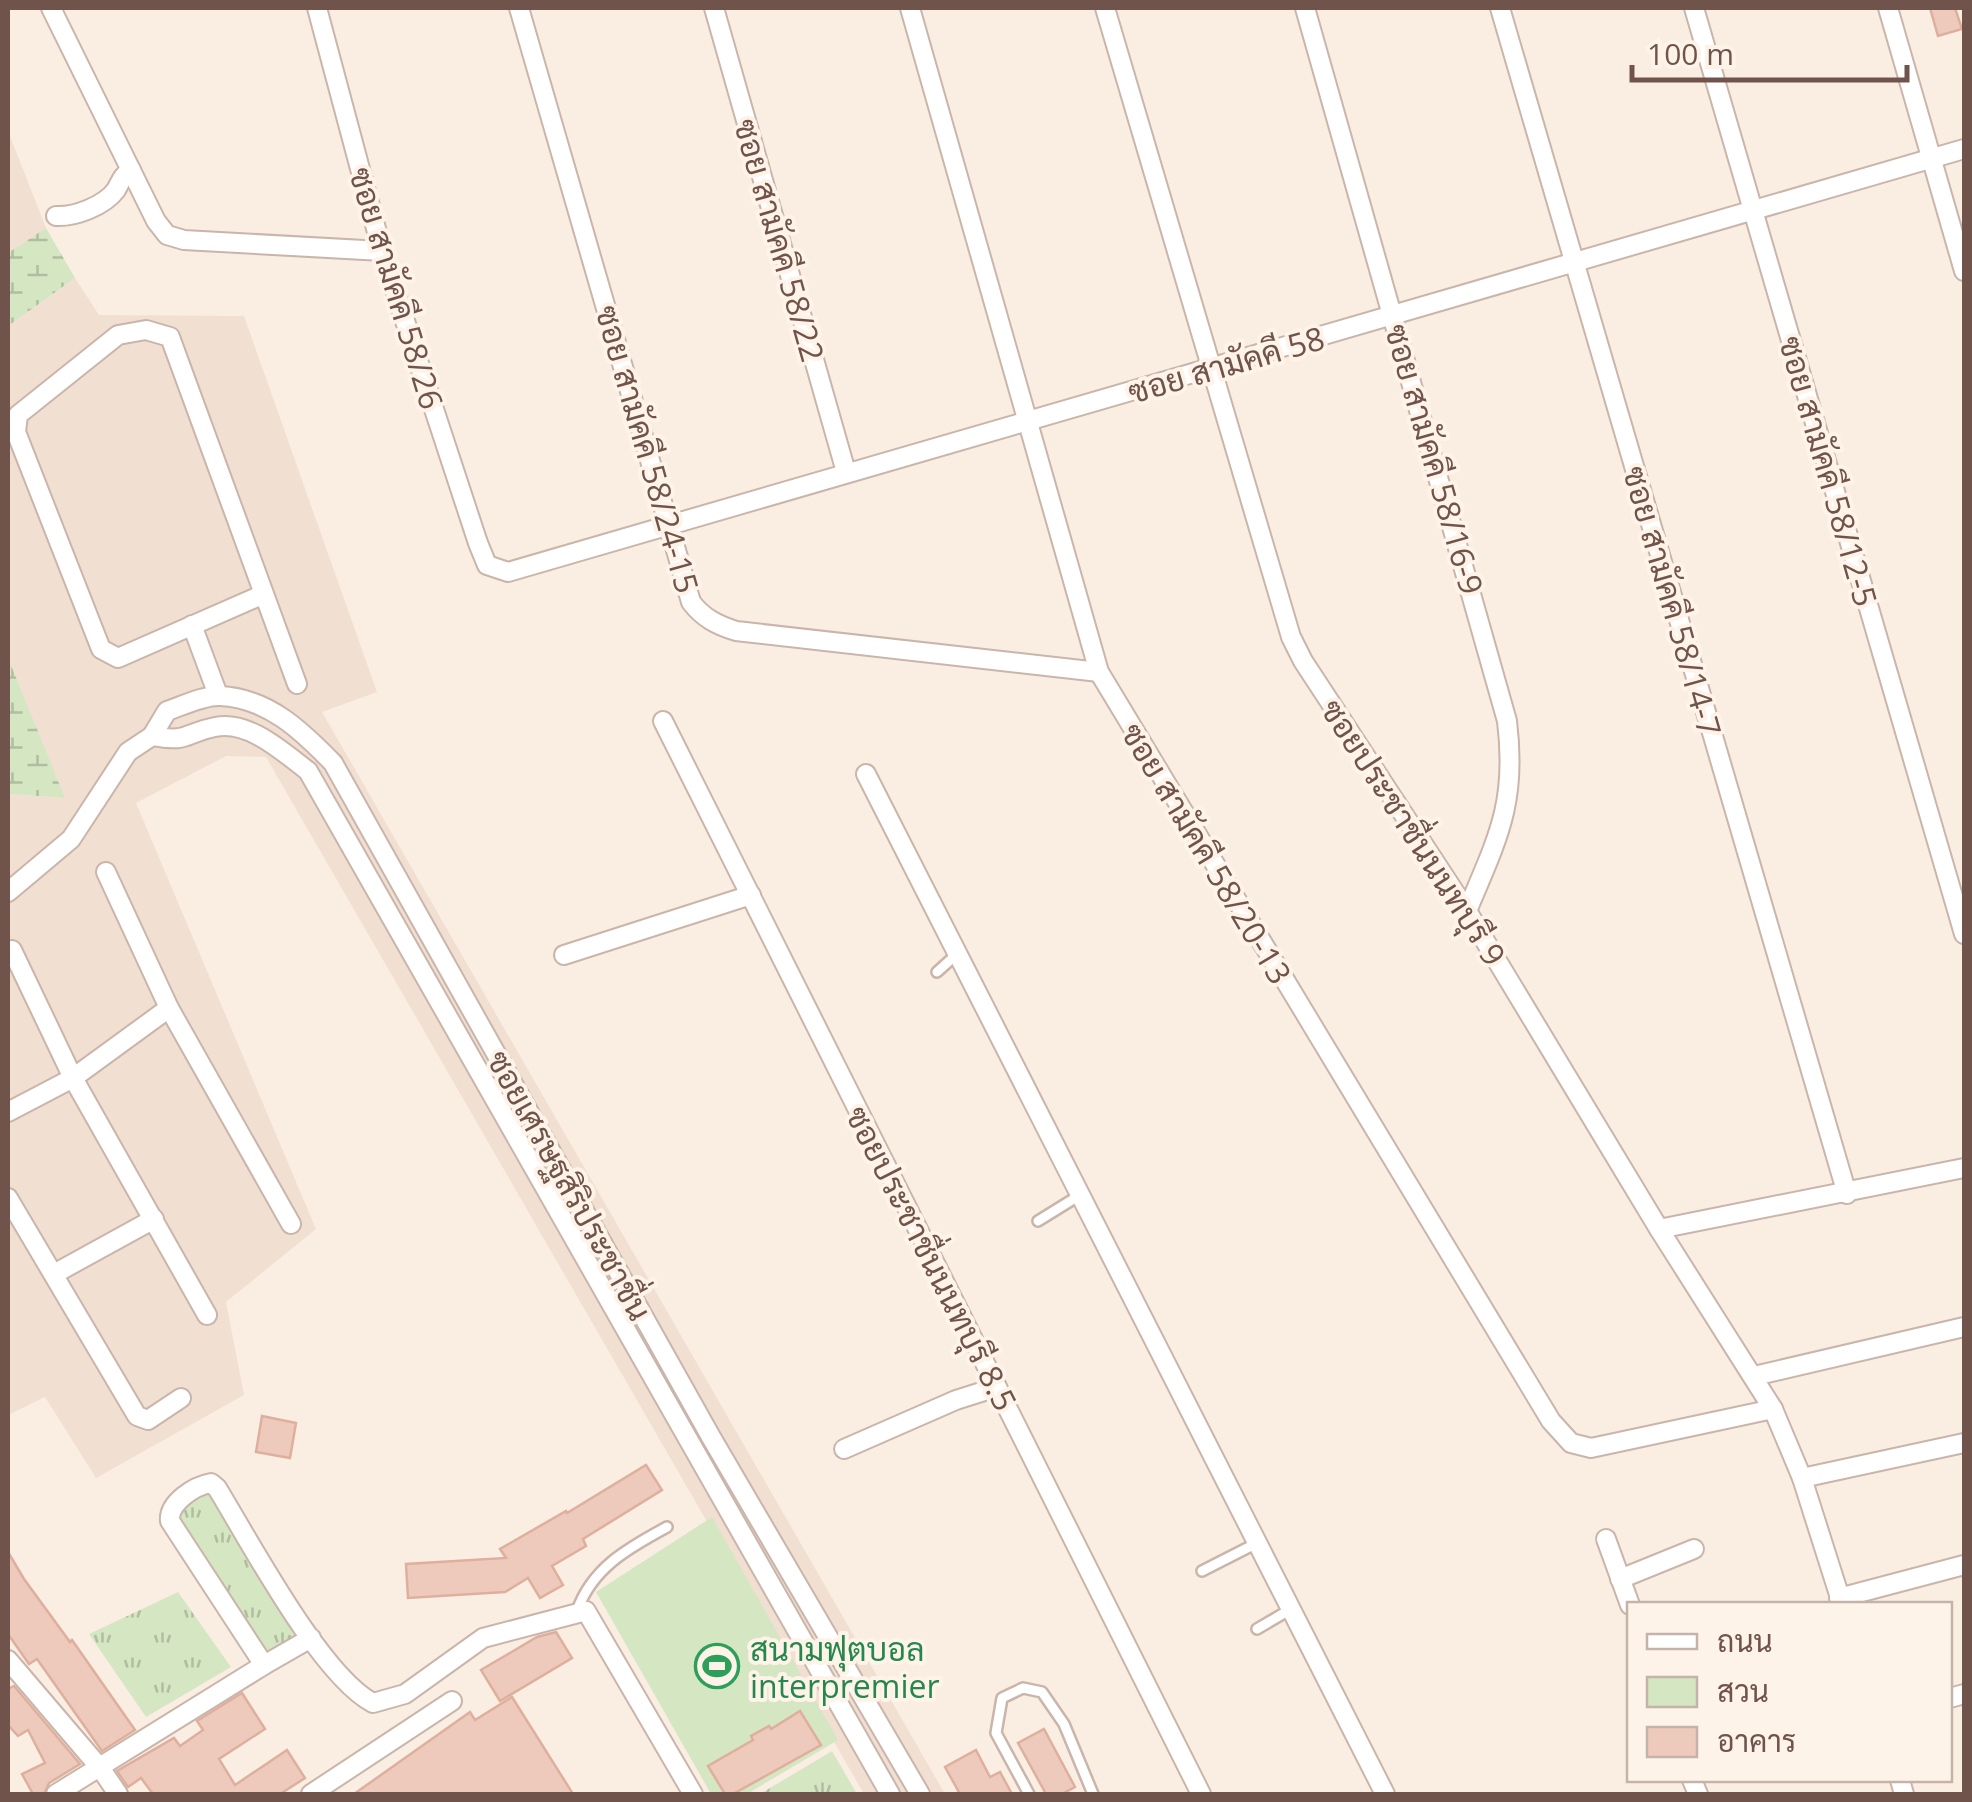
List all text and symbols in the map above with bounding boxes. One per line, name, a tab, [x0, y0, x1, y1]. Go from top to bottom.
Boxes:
scale bar	[1632, 20, 1907, 82]
text: 100 m	[1647, 33, 1734, 74]
street label: ซอย สามัคคี 58/22	[725, 114, 835, 366]
street label: ซอย สามัคคี 58/26	[340, 162, 454, 414]
street label: ซอย สามัคคี 58/24-15	[586, 300, 710, 598]
street label: ซอย สามัคคี 58	[1123, 315, 1329, 413]
street label: ซอย สามัคคี 58/16-9	[1376, 319, 1494, 599]
street label: ซอย สามัคคี 58/12-5	[1770, 331, 1888, 611]
street label: ซอย สามัคคี 58/14-7	[1614, 461, 1732, 741]
street label: ซอยประชาชื่นนนทบุรี 9	[1310, 688, 1521, 975]
street label: ซอย สามัคคี 58/20-13	[1112, 714, 1302, 992]
street label: ซอยเศรษฐสิริประชาชื่น	[477, 1040, 667, 1328]
street label: ซอยประชาชื่นนนทบุรี 8.5	[835, 1096, 1032, 1418]
legend	[1627, 1602, 1952, 1782]
text: ถนน	[1717, 1620, 1773, 1661]
place label: สนามฟุตบอล interpremier	[750, 1627, 940, 1707]
sports icon: สนามฟุตบอล interpremier	[694, 1643, 740, 1689]
text: สวน	[1717, 1670, 1769, 1711]
text: อาคาร	[1717, 1720, 1796, 1761]

